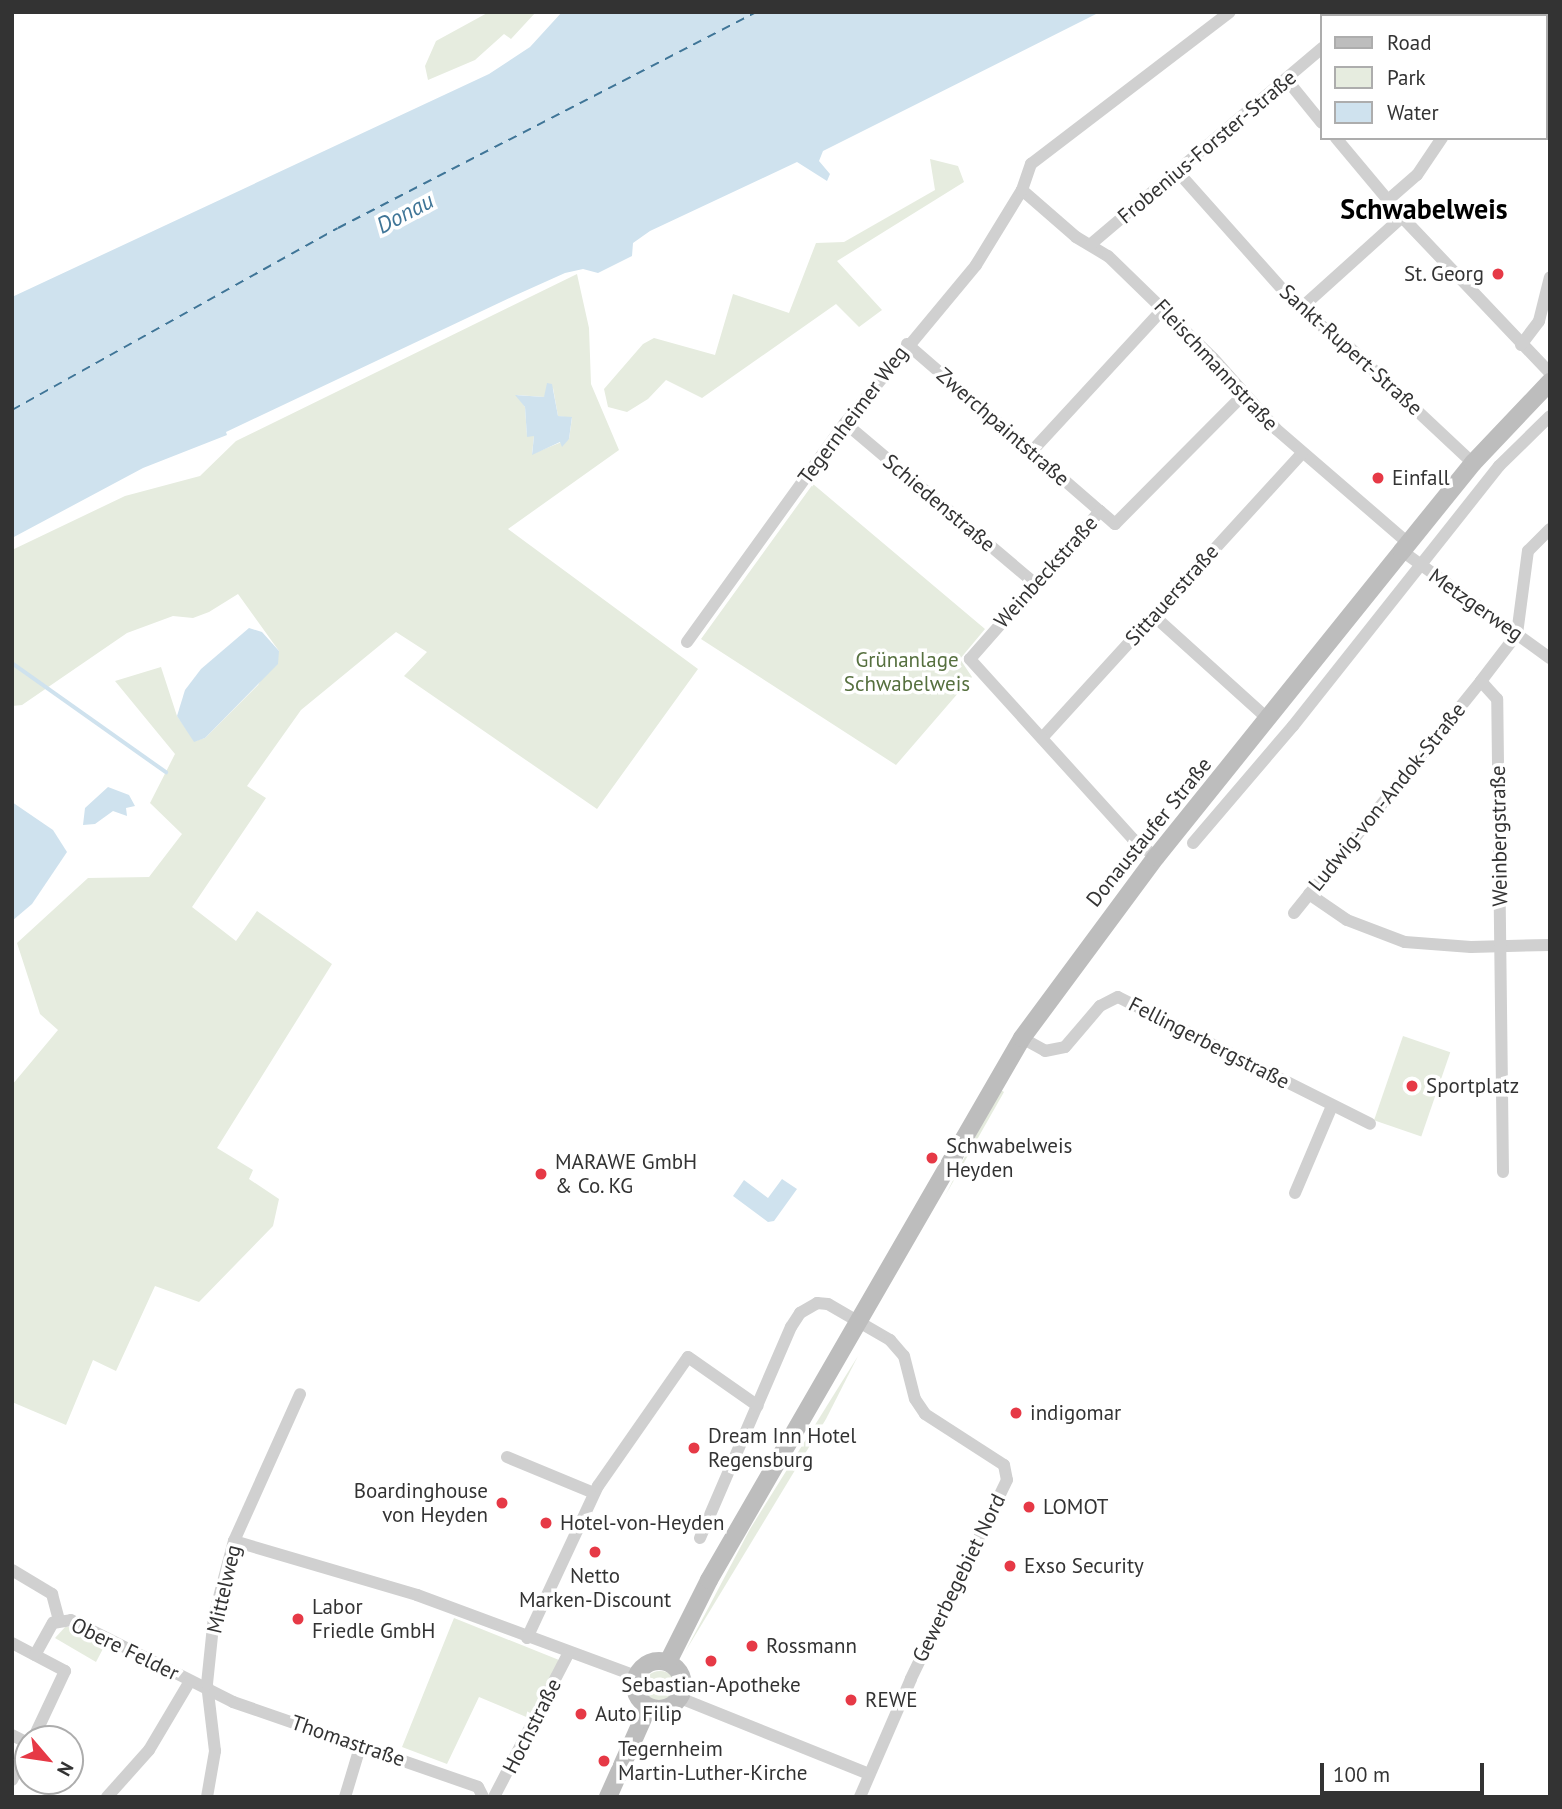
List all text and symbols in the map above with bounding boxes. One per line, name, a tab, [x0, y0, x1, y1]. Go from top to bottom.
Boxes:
legend	[1320, 14, 1548, 140]
text: Road	[1387, 29, 1431, 56]
text: Park	[1387, 64, 1426, 91]
street label: Frobenius-Forster-Straße	[1113, 65, 1301, 229]
text: Water	[1387, 99, 1439, 126]
water label: Donau	[372, 187, 438, 239]
district label: Schwabelweis	[1340, 192, 1508, 226]
place label: St. Georg	[1402, 261, 1484, 287]
marker: St. Georg	[1490, 266, 1506, 282]
street label: Sankt-Rupert-Straße	[1274, 279, 1428, 421]
street label: Fleischmannstraße	[1149, 294, 1283, 436]
street label: Tegernheimer Weg	[793, 341, 913, 489]
street label: Zwerchpaintstraße	[932, 363, 1074, 491]
street label: Schiedenstraße	[878, 449, 1000, 557]
place label: Einfall	[1392, 465, 1450, 491]
marker: Einfall	[1370, 470, 1386, 486]
street label: Weinbeckstraße	[989, 511, 1103, 633]
street label: Sittauerstraße	[1120, 539, 1224, 651]
street label: Metzgerweg	[1424, 563, 1528, 647]
park label: Grünanlage Schwabelweis	[844, 647, 970, 697]
street label: Ludwig-von-Andok-Straße	[1303, 698, 1471, 896]
street label: Donaustaufer Straße	[1081, 752, 1217, 912]
street label: Weinbergstraße	[1485, 765, 1513, 907]
street label: Fellingerbergstraße	[1124, 992, 1294, 1094]
place label: Sportplatz	[1426, 1073, 1519, 1099]
marker: Sportplatz	[1404, 1078, 1420, 1094]
place label: Schwabelweis Heyden	[946, 1133, 1072, 1183]
place label: MARAWE GmbH & Co. KG	[555, 1149, 697, 1199]
marker: Schwabelweis Heyden	[924, 1150, 940, 1166]
marker: MARAWE GmbH & Co. KG	[533, 1166, 549, 1182]
place label: indigomar	[1030, 1400, 1121, 1426]
marker: indigomar	[1008, 1405, 1024, 1421]
place label: Dream Inn Hotel Regensburg	[708, 1423, 856, 1473]
marker: Dream Inn Hotel Regensburg	[686, 1440, 702, 1456]
place label: Boardinghouse von Heyden	[354, 1478, 488, 1528]
street label: Gewerbegebiet Nord	[907, 1490, 1011, 1666]
place label: LOMOT	[1043, 1494, 1108, 1520]
marker: Boardinghouse von Heyden	[494, 1495, 510, 1511]
marker: LOMOT	[1021, 1499, 1037, 1515]
place label: Hotel-von-Heyden	[560, 1510, 724, 1536]
marker: Hotel-von-Heyden	[538, 1515, 554, 1531]
street label: Mittelweg	[202, 1542, 246, 1636]
marker: Netto Marken-Discount	[587, 1544, 603, 1560]
place label: Exso Security	[1024, 1553, 1144, 1579]
marker: Exso Security	[1002, 1558, 1018, 1574]
place label: Netto Marken-Discount	[519, 1563, 671, 1613]
place label: Labor Friedle GmbH	[312, 1594, 435, 1644]
marker: Labor Friedle GmbH	[290, 1611, 306, 1627]
street label: Obere Felder	[67, 1612, 183, 1686]
place label: Rossmann	[766, 1633, 857, 1659]
marker: Rossmann	[744, 1638, 760, 1654]
marker: Sebastian-Apotheke	[703, 1653, 719, 1669]
place label: Sebastian-Apotheke	[621, 1672, 801, 1698]
street label: Hochstraße	[497, 1674, 567, 1778]
place label: REWE	[865, 1687, 917, 1713]
marker: REWE	[843, 1692, 859, 1708]
place label: Auto Filip	[595, 1701, 682, 1727]
marker: Auto Filip	[573, 1706, 589, 1722]
street label: Thomastraße	[288, 1710, 408, 1772]
north arrow	[14, 1725, 84, 1795]
place label: Tegernheim Martin-Luther-Kirche	[618, 1736, 808, 1786]
scale bar	[1324, 1750, 1488, 1794]
marker: Tegernheim Martin-Luther-Kirche	[596, 1753, 612, 1769]
text: N	[52, 1758, 79, 1780]
text: 100 m	[1333, 1761, 1390, 1788]

